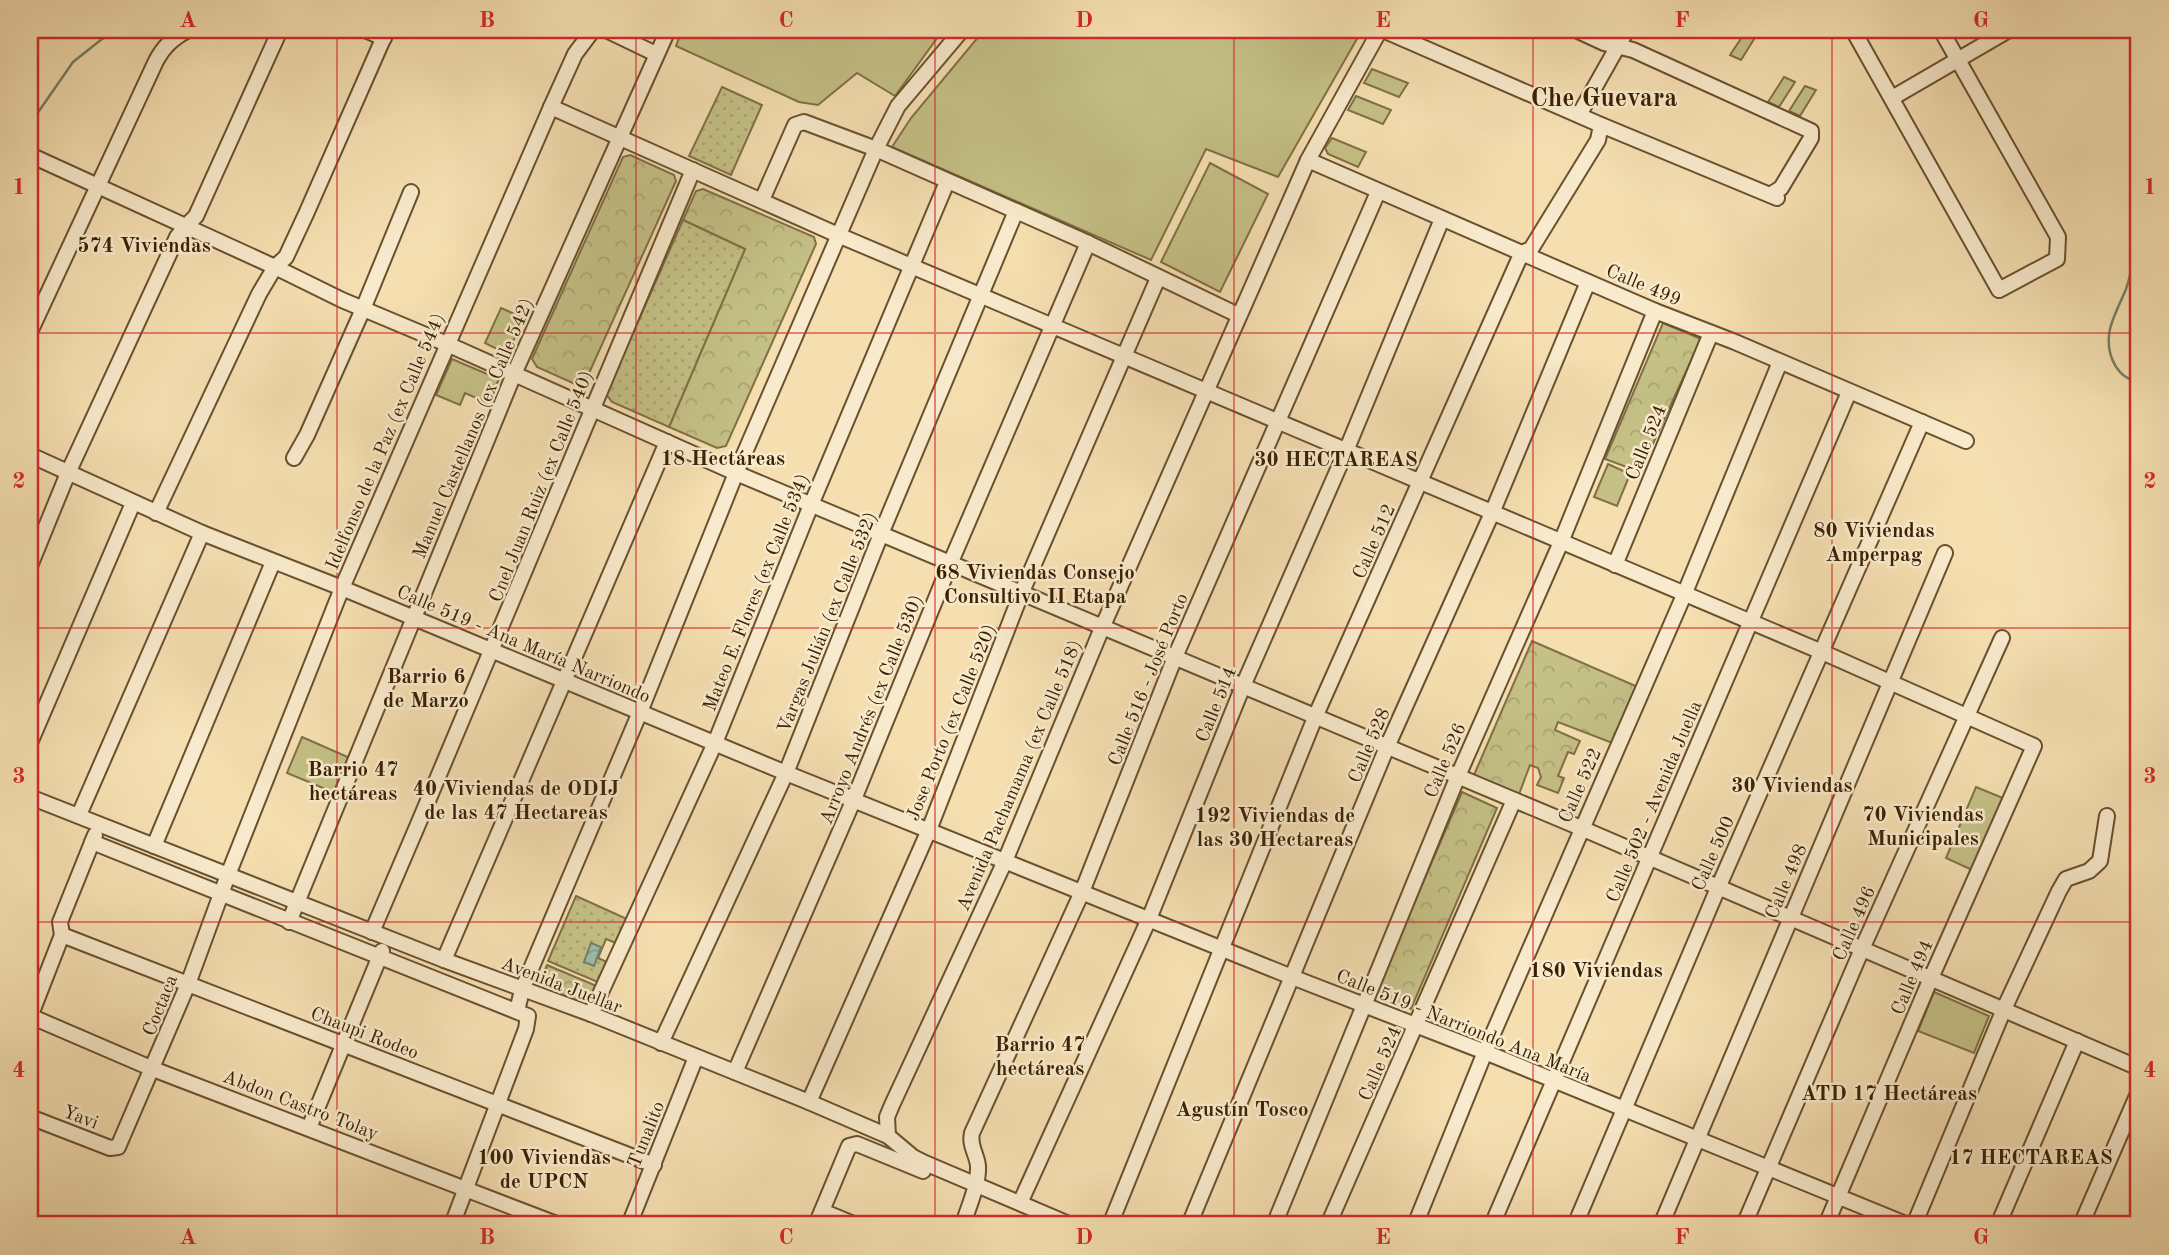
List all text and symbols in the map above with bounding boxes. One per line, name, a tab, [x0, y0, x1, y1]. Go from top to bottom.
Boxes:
text: A	[179, 9, 197, 32]
text: B	[479, 9, 495, 32]
text: C	[778, 9, 794, 32]
text: D	[1075, 9, 1093, 32]
text: E	[1375, 9, 1391, 32]
text: F	[1674, 9, 1690, 32]
text: G	[1973, 9, 1989, 32]
district label: Che Guevara	[1531, 86, 1677, 112]
text: 1	[12, 176, 26, 199]
text: 1	[2143, 176, 2157, 199]
district label: 574 Viviendas	[77, 236, 211, 257]
street label: Calle 499	[1603, 262, 1683, 311]
street label: Manuel Castellanos (ex Calle 542)	[410, 296, 538, 562]
street label: Idelfonso de la Paz (ex Calle 544)	[323, 311, 449, 573]
street label: Cnel Juan Ruiz (ex Calle 540)	[486, 368, 598, 605]
street label: Calle 524	[1624, 403, 1671, 483]
district label: 18 Hectáreas	[661, 449, 785, 470]
district label: 30 HECTAREAS	[1254, 450, 1418, 471]
text: 2	[12, 470, 26, 493]
text: 2	[2143, 470, 2157, 493]
street label: Mateo E. Flores (ex Calle 534)	[700, 471, 814, 714]
street label: Calle 512	[1350, 502, 1400, 582]
street label: Vargas Julián (ex Calle 532)	[774, 509, 881, 736]
district label: 80 Viviendas Amperpag	[1813, 521, 1935, 566]
district label: 68 Viviendas Consejo Consultivo II Etapa	[935, 563, 1135, 608]
street label: Calle 519 - Ana María Narriondo	[394, 583, 653, 707]
street label: Calle 516 - José Porto	[1106, 591, 1193, 769]
street label: Arroyo Andrés (ex Calle 530)	[817, 592, 927, 827]
street label: Jose Porto (ex Calle 520)	[903, 622, 1000, 824]
street label: Avenida Pachamama (ex Calle 518)	[954, 637, 1086, 914]
street label: Calle 514	[1194, 665, 1241, 745]
district label: Barrio 6 de Marzo	[383, 667, 469, 712]
street label: Calle 502 - Avenida Juella	[1604, 698, 1707, 906]
street label: Calle 528	[1346, 706, 1395, 786]
street label: Calle 526	[1422, 721, 1471, 801]
street label: Calle 522	[1556, 746, 1606, 826]
district label: Barrio 47 hectáreas	[308, 760, 398, 805]
text: 3	[12, 765, 26, 788]
text: 3	[2143, 765, 2157, 788]
district label: 30 Viviendas	[1731, 776, 1853, 797]
district label: 40 Viviendas de ODIJ de las 47 Hectareas	[413, 779, 619, 824]
district label: 70 Viviendas Municipales	[1862, 805, 1984, 850]
district label: 192 Viviendas de las 30 Hectareas	[1195, 806, 1355, 851]
street label: Calle 500	[1689, 814, 1739, 894]
street label: Calle 498	[1763, 842, 1812, 922]
street label: Calle 496	[1830, 884, 1880, 964]
street label: Calle 494	[1889, 938, 1938, 1018]
street label: Avenida Juellar	[498, 955, 624, 1018]
district label: 180 Viviendas	[1529, 961, 1663, 982]
street label: Calle 519 - Narriondo Ana María	[1333, 967, 1594, 1088]
street label: Coctaca	[140, 972, 182, 1039]
street label: Chaupi Rodeo	[307, 1005, 421, 1064]
street label: Calle 524	[1356, 1024, 1406, 1104]
district label: Barrio 47 hectáreas	[995, 1035, 1085, 1080]
text: 4	[12, 1059, 26, 1082]
text: 4	[2143, 1059, 2157, 1082]
street label: Abdon Castro Tolay	[220, 1068, 380, 1145]
district label: ATD 17 Hectáreas	[1801, 1084, 1977, 1105]
street label: Tunalito	[625, 1099, 669, 1171]
district label: Agustín Tosco	[1175, 1100, 1309, 1121]
street label: Yavi	[60, 1103, 101, 1134]
district label: 100 Viviendas de UPCN	[477, 1148, 611, 1193]
district label: 17 HECTAREAS	[1949, 1148, 2113, 1169]
text: A	[179, 1226, 197, 1249]
text: B	[479, 1226, 495, 1249]
text: C	[778, 1226, 794, 1249]
text: D	[1075, 1226, 1093, 1249]
text: E	[1375, 1226, 1391, 1249]
text: F	[1674, 1226, 1690, 1249]
text: G	[1973, 1226, 1989, 1249]

